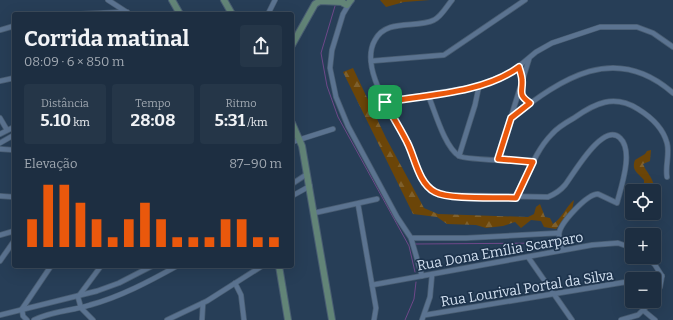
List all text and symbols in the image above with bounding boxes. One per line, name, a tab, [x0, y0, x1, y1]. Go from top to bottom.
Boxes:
text: Corrida matinal	[24, 25, 189, 52]
button: share	[240, 25, 282, 67]
text: 08:09 · 6 × 850 m	[24, 54, 124, 69]
pin	[368, 85, 402, 119]
icon: arrive	[374, 91, 396, 113]
text: Distância	[41, 97, 89, 110]
text: Tempo	[135, 97, 171, 110]
text: Ritmo	[225, 97, 257, 110]
text: 5.10	[40, 110, 71, 131]
text: 28:08	[131, 110, 175, 131]
text: 5:31	[215, 110, 245, 131]
text: km	[71, 116, 90, 129]
text: /km	[245, 116, 267, 129]
text: Elevação	[24, 156, 77, 171]
text: 87–90 m	[229, 156, 282, 171]
map controls	[625, 184, 661, 308]
button: locate	[625, 184, 661, 220]
street label: Rua Dona Emília Scarparo	[415, 228, 585, 275]
button: +	[625, 228, 661, 264]
street label: Rua Lourival Portal da Silva	[439, 266, 615, 311]
button: −	[625, 272, 661, 308]

